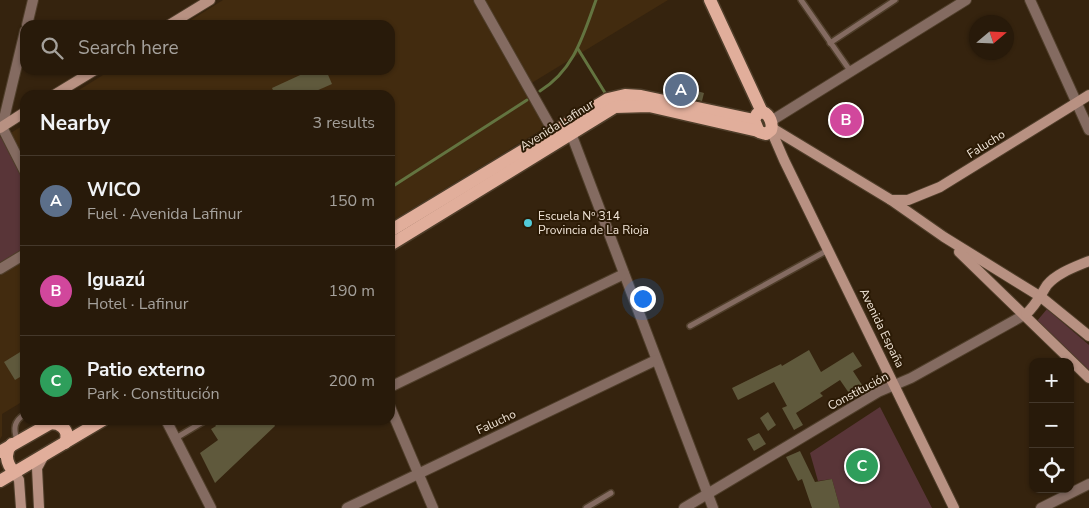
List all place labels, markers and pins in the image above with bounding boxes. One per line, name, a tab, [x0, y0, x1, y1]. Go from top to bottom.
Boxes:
pin: A	[665, 71, 697, 109]
pin: B	[830, 101, 862, 139]
place label: Escuela Nº 314 Provincia de La Rioja	[538, 208, 649, 238]
marker: Escuela Nº 314 Provincia de La Rioja	[522, 217, 534, 229]
pin: C	[846, 447, 878, 485]

